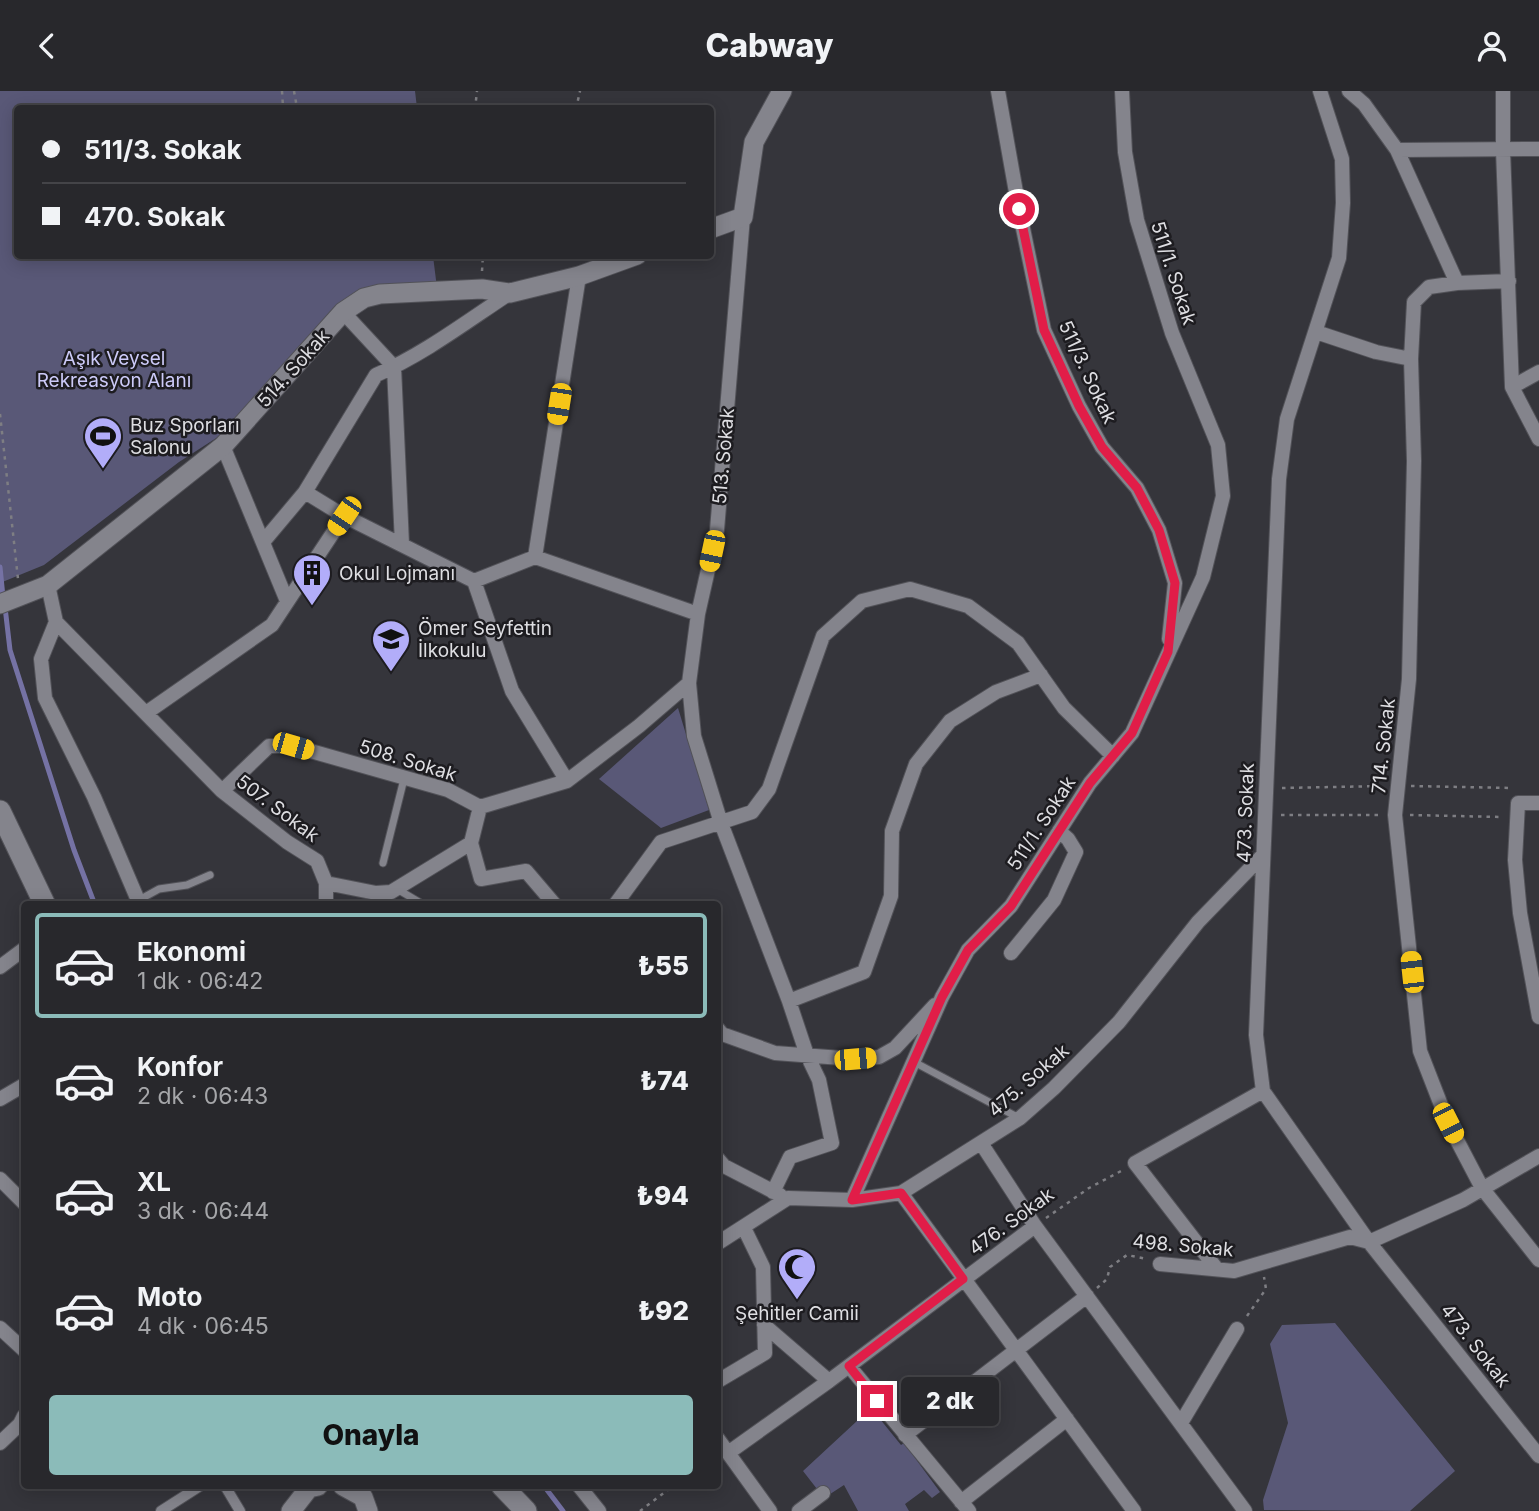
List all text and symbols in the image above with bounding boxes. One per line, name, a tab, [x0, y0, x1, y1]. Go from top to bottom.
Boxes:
text: Cabway	[705, 26, 834, 65]
icon: back	[28, 27, 66, 65]
icon: person	[1473, 27, 1511, 65]
text: 511/3. Sokak	[84, 134, 242, 165]
route start	[1003, 193, 1035, 225]
text: 470. Sokak	[84, 201, 225, 232]
street label: 511/1. Sokak	[1146, 218, 1201, 328]
street label: 511/3. Sokak	[1054, 317, 1122, 428]
street label: 514. Sokak	[252, 324, 335, 412]
park label: Aşık Veysel Rekreasyon Alanı	[37, 347, 191, 392]
car	[546, 382, 573, 426]
street label: 513. Sokak	[708, 406, 739, 505]
place label: Buz Sporları Salonu	[130, 414, 240, 459]
sports icon: Buz Sporları Salonu	[82, 415, 124, 470]
car	[324, 493, 365, 539]
car	[698, 528, 727, 574]
building icon: Okul Lojmanı	[291, 552, 333, 607]
place label: Okul Lojmanı	[339, 562, 455, 585]
place label: Ömer Seyfettin İlkokulu	[418, 617, 552, 662]
school or university icon: Ömer Seyfettin İlkokulu	[370, 618, 412, 673]
street label: 714. Sokak	[1367, 697, 1400, 795]
car	[270, 730, 317, 762]
street label: 508. Sokak	[356, 735, 460, 786]
street label: 473. Sokak	[1232, 762, 1259, 863]
street label: 507. Sokak	[232, 770, 324, 847]
street label: 511/1. Sokak	[1002, 771, 1081, 875]
icon: car	[53, 934, 116, 997]
text: Ekonomi	[137, 936, 246, 967]
text: ₺55	[638, 950, 689, 981]
car	[1400, 950, 1425, 994]
text: 1 dk · 06:42	[137, 967, 263, 995]
street label: 475. Sokak	[983, 1039, 1074, 1122]
car	[834, 1047, 877, 1071]
icon: car	[53, 1049, 116, 1112]
text: Konfor	[137, 1051, 223, 1082]
text: ₺74	[640, 1065, 689, 1096]
text: 2 dk · 06:43	[137, 1082, 268, 1110]
car	[1430, 1100, 1467, 1146]
icon: car	[53, 1164, 116, 1227]
text: XL	[137, 1166, 171, 1197]
text: ₺94	[637, 1180, 689, 1211]
street label: 476. Sokak	[964, 1182, 1059, 1260]
text: 3 dk · 06:44	[137, 1197, 269, 1225]
street label: 498. Sokak	[1131, 1230, 1235, 1261]
mosque icon: Şehitler Camii	[776, 1246, 818, 1301]
icon: car	[53, 1279, 116, 1342]
text: Moto	[137, 1281, 202, 1312]
text: ₺92	[638, 1295, 689, 1326]
street label: 473. Sokak	[1436, 1299, 1516, 1392]
place label: Şehitler Camii	[735, 1302, 859, 1325]
text: 4 dk · 06:45	[137, 1312, 269, 1340]
callout: 2 dk	[902, 1377, 1000, 1425]
route end	[861, 1385, 893, 1417]
text: 2 dk	[926, 1387, 974, 1415]
button: Onayla	[49, 1395, 693, 1475]

